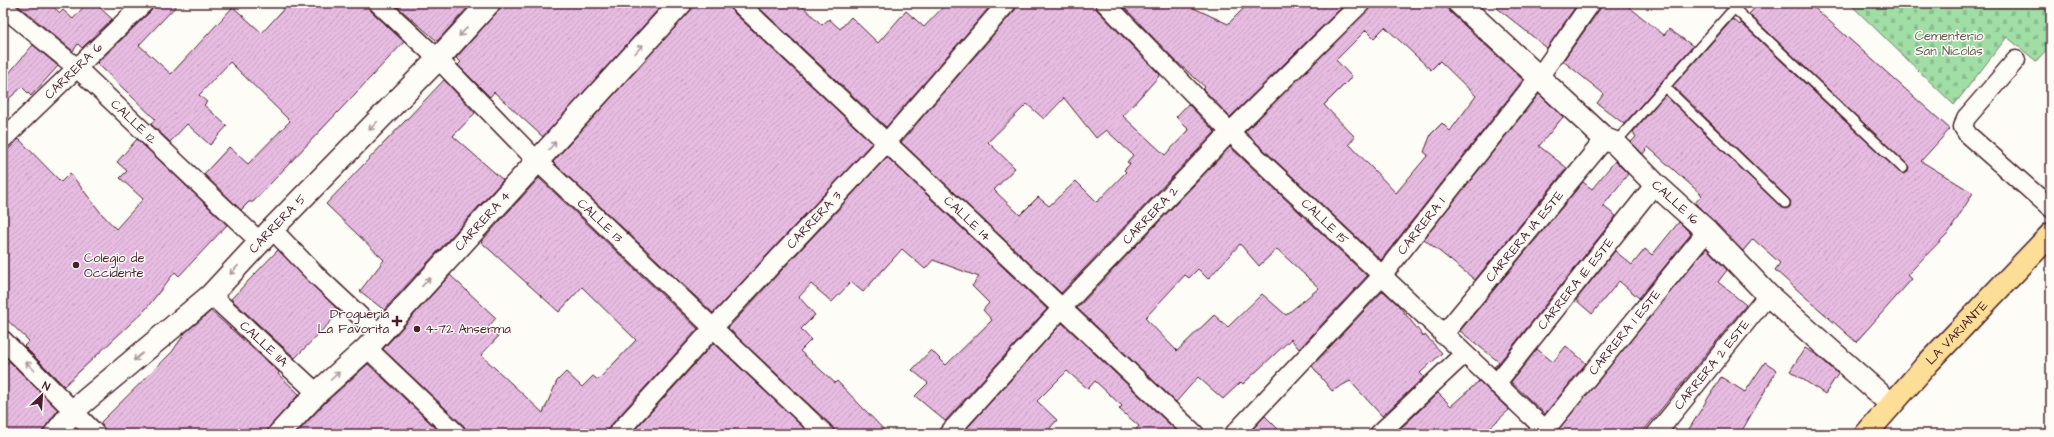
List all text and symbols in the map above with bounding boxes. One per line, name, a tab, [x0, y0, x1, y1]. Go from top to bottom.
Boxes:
one-way arrow	[458, 27, 468, 37]
park label: Cementerio San Nicolás	[1915, 27, 1984, 60]
street label: CARRERA 6	[40, 39, 107, 103]
one-way arrow	[635, 44, 644, 55]
street label: CALLE 12	[107, 95, 161, 149]
one-way arrow	[369, 120, 378, 130]
one-way arrow	[547, 141, 557, 151]
street label: CALLE 16	[1648, 176, 1703, 229]
street label: CARRERA 2	[1118, 182, 1183, 248]
street label: CARRERA 4	[451, 187, 515, 255]
street label: CARRERA 3	[783, 187, 846, 253]
street label: CARRERA 1A ESTE	[1481, 187, 1568, 286]
street label: CARRERA 5	[245, 190, 310, 257]
street label: CALLE 14	[940, 192, 995, 246]
street label: CARRERA 1	[1393, 193, 1450, 259]
street label: CALLE 13	[573, 195, 627, 247]
street label: CALLE 15	[1297, 195, 1353, 248]
street label: CARRERA 1E ESTE	[1533, 234, 1618, 334]
place label: Colegio de Occidente	[84, 249, 144, 282]
marker: Colegio de Occidente	[71, 260, 81, 270]
one-way arrow	[230, 265, 239, 275]
one-way arrow	[421, 277, 430, 287]
street label: CARRERA 1 ESTE	[1584, 286, 1665, 379]
street label: LA VARIANTE	[1922, 296, 1992, 369]
place label: Drogueria La Favorita	[318, 305, 389, 338]
marker: Drogueria La Favorita	[392, 316, 402, 326]
street label: CARRERA 2 ESTE	[1670, 316, 1754, 414]
street label: CALLE 11A	[236, 317, 293, 371]
place label: 4-72 Anserma	[425, 320, 511, 338]
marker: 4-72 Anserma	[412, 324, 422, 334]
one-way arrow	[133, 352, 143, 361]
one-way arrow	[25, 361, 35, 371]
one-way arrow	[330, 371, 341, 380]
north arrow	[22, 375, 62, 415]
text: N	[40, 378, 52, 395]

